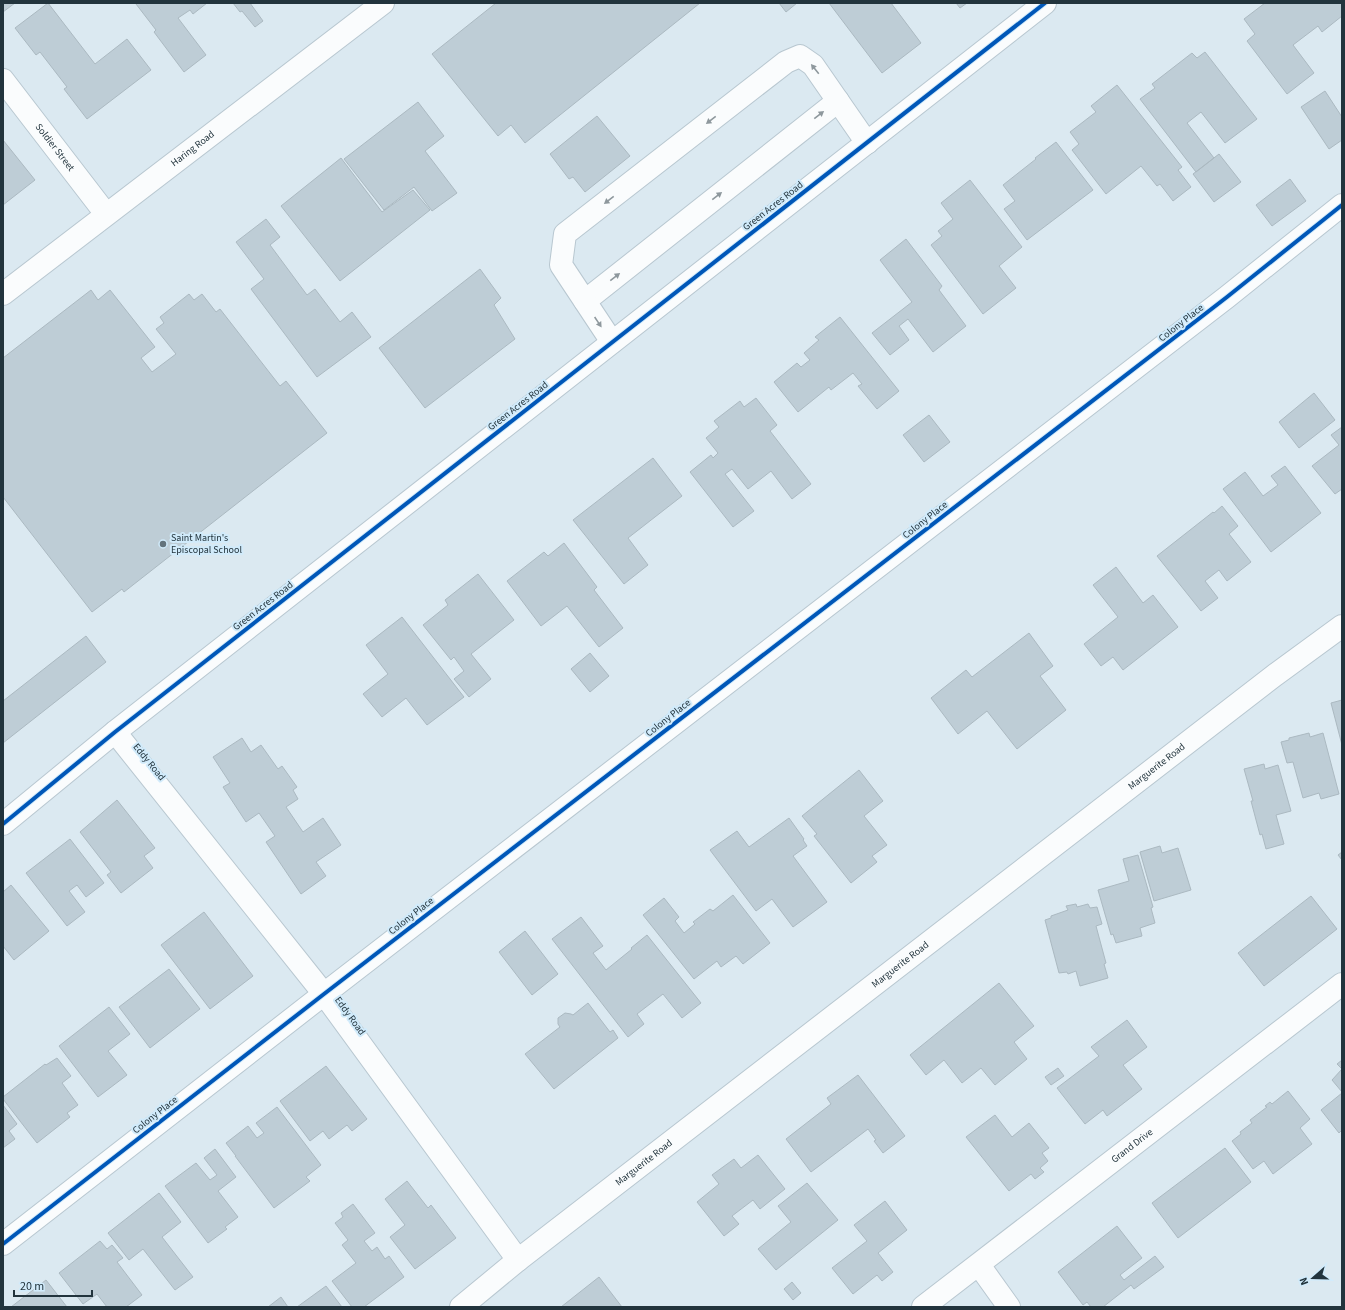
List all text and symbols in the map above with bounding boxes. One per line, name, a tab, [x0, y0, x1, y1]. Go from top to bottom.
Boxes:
one-way arrow	[811, 63, 820, 74]
one-way arrow	[814, 111, 825, 120]
one-way arrow	[706, 116, 717, 124]
street label: Soldier Street	[32, 121, 78, 175]
street label: Haring Road	[168, 127, 217, 170]
street label: Green Acres Road	[740, 178, 806, 234]
one-way arrow	[712, 192, 723, 200]
one-way arrow	[603, 196, 614, 204]
one-way arrow	[610, 272, 621, 281]
street label: Colony Place	[1155, 301, 1207, 345]
one-way arrow	[595, 316, 602, 327]
street label: Green Acres Road	[485, 378, 551, 434]
street label: Colony Place	[899, 498, 951, 542]
place label: Saint Martin's Episcopal School	[171, 531, 242, 557]
marker: Saint Martin's Episcopal School	[158, 539, 168, 549]
street label: Green Acres Road	[230, 578, 296, 634]
street label: Colony Place	[642, 696, 694, 740]
street label: Eddy Road	[130, 740, 168, 784]
street label: Marguerite Road	[1125, 740, 1188, 793]
street label: Colony Place	[385, 894, 437, 938]
street label: Marguerite Road	[869, 938, 932, 991]
street label: Eddy Road	[331, 994, 369, 1038]
street label: Colony Place	[129, 1093, 181, 1137]
street label: Grand Drive	[1108, 1125, 1156, 1166]
street label: Marguerite Road	[612, 1136, 675, 1189]
north arrow	[1293, 1258, 1333, 1298]
scale bar	[14, 1272, 92, 1298]
text: N	[1296, 1275, 1312, 1287]
text: 20 m	[20, 1278, 44, 1295]

